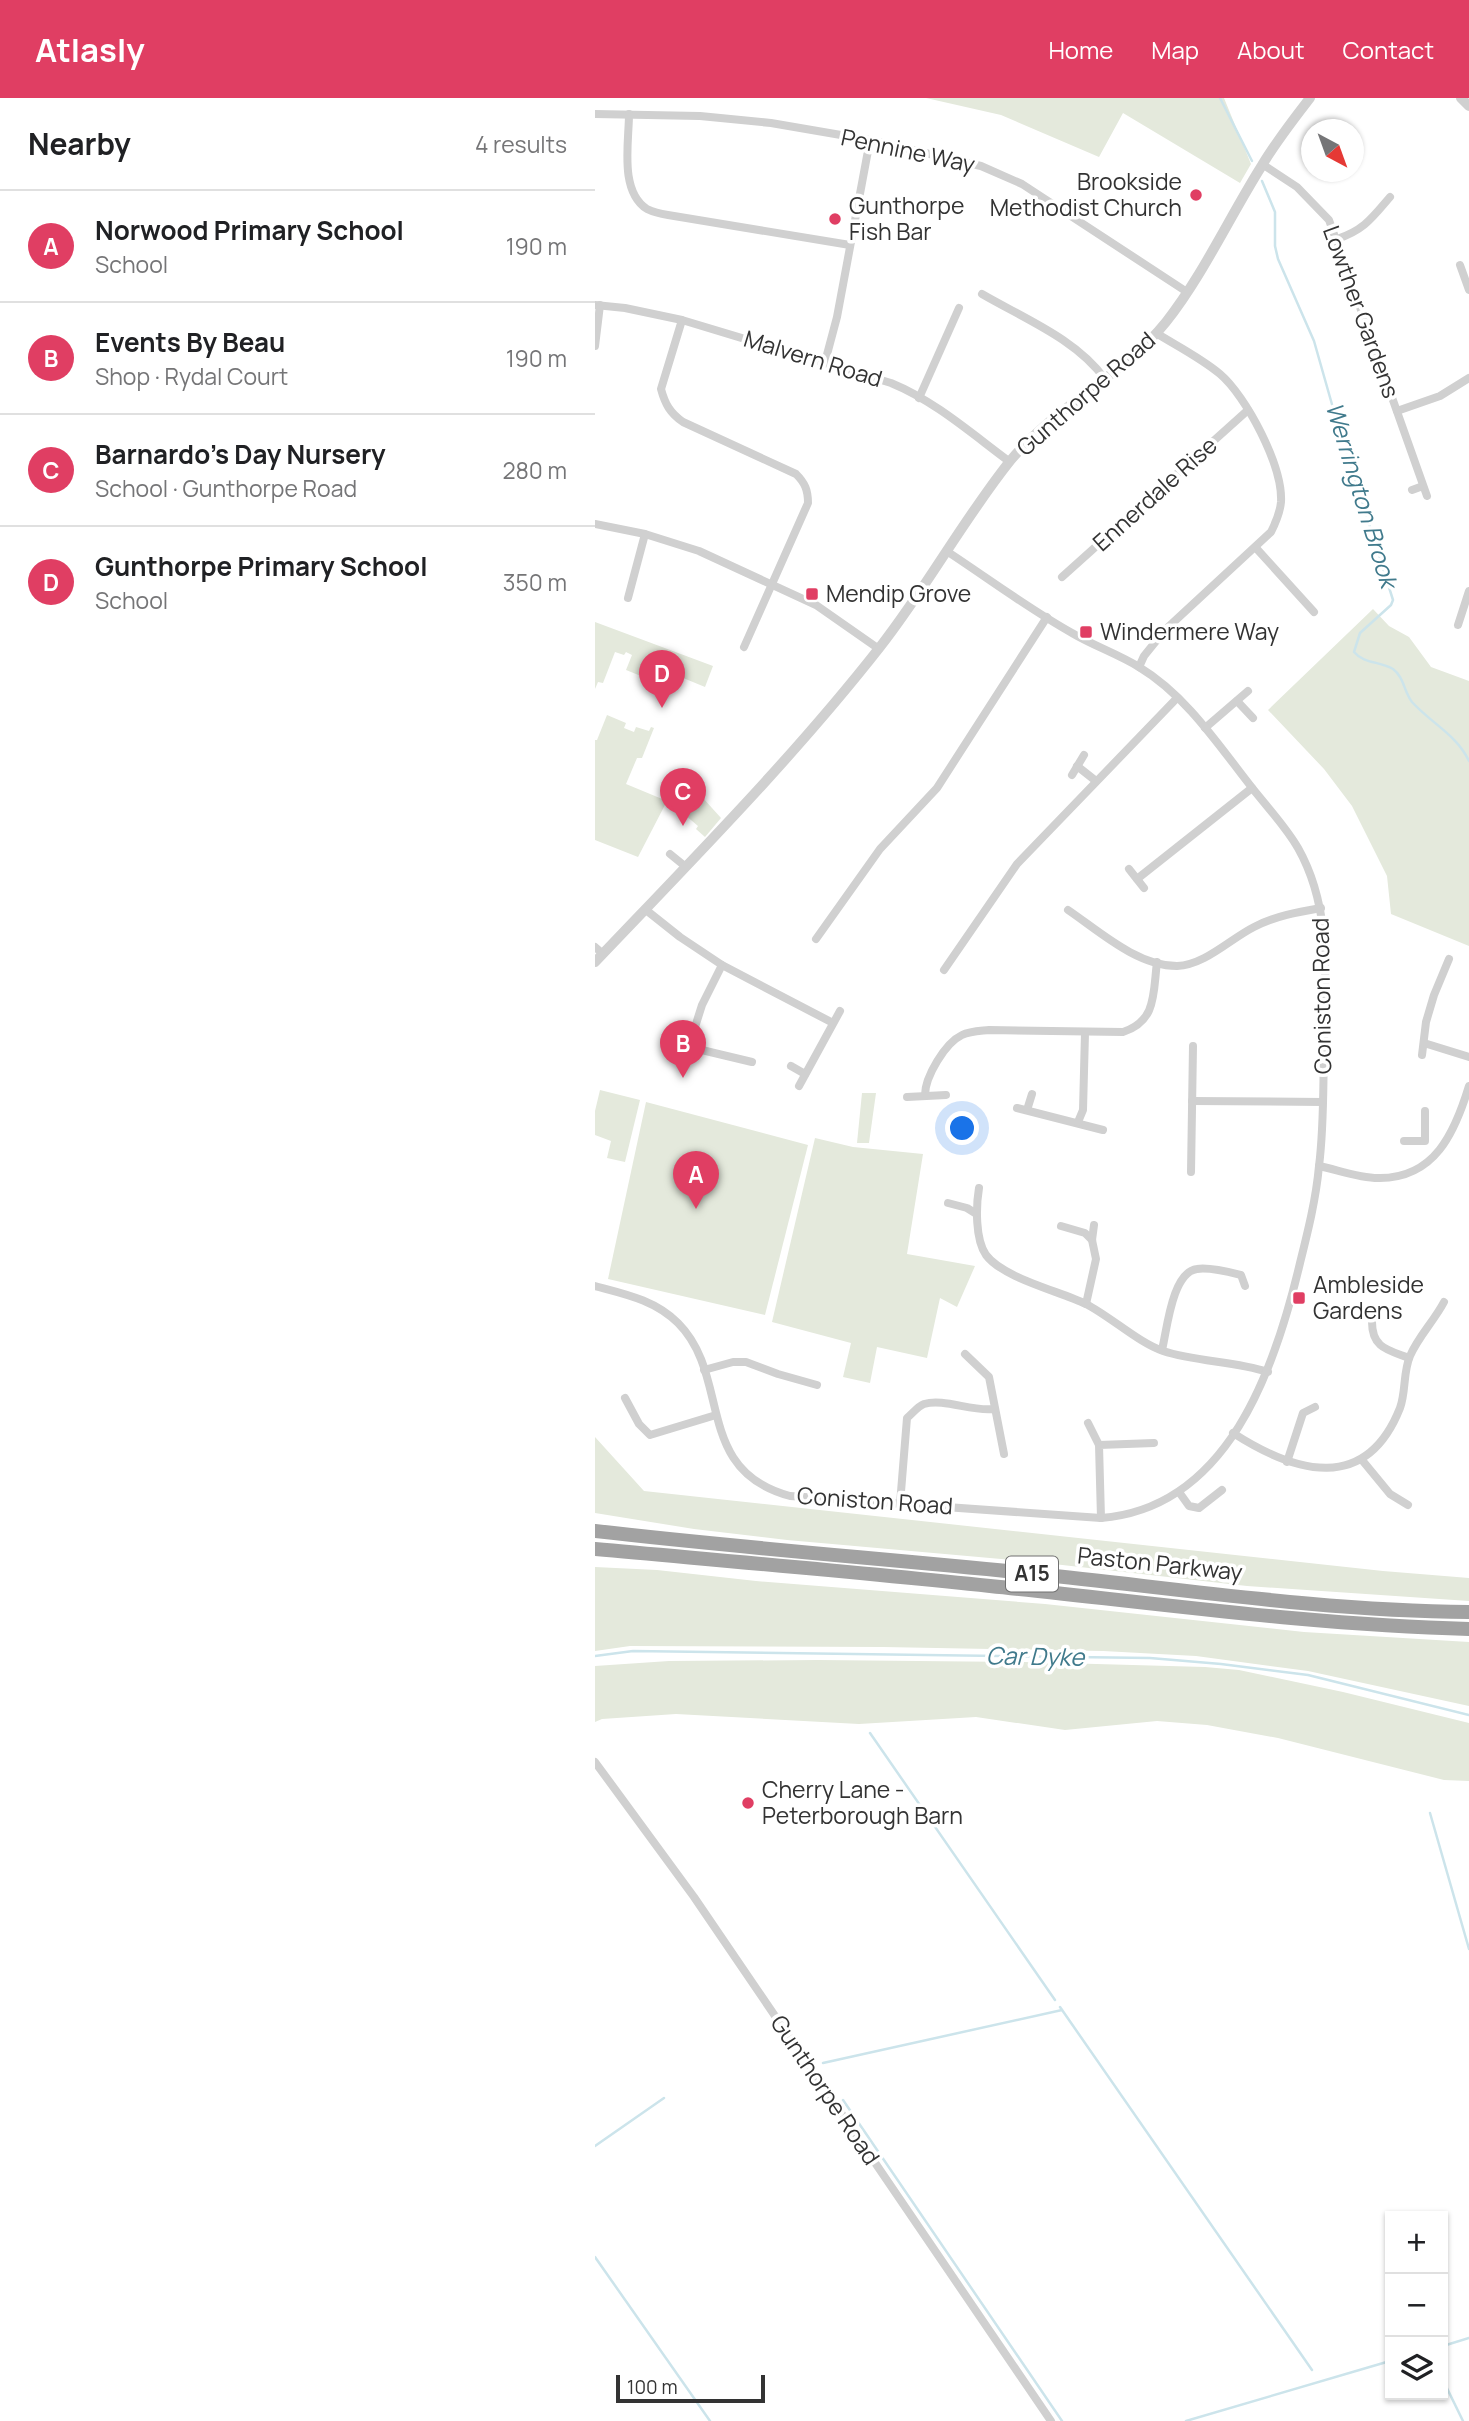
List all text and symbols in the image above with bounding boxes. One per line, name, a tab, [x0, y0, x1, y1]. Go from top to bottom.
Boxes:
text: Atlasly	[35, 27, 145, 72]
text: Home	[1048, 33, 1113, 66]
text: Map	[1151, 33, 1199, 66]
text: About	[1237, 33, 1305, 66]
text: Contact	[1343, 33, 1434, 66]
north arrow	[1301, 119, 1364, 182]
street label: Pennine Way	[838, 120, 978, 180]
text: Nearby	[28, 123, 131, 164]
text: 4 results	[475, 128, 567, 160]
place label: Brookside Methodist Church	[990, 165, 1182, 223]
marker: Brookside Methodist Church	[1188, 187, 1204, 203]
place label: Gunthorpe Fish Bar	[849, 189, 964, 247]
marker: Gunthorpe Fish Bar	[827, 211, 843, 227]
text: Norwood Primary School	[95, 212, 404, 248]
street label: Lowther Gardens	[1316, 221, 1408, 402]
text: A	[43, 230, 59, 262]
text: 190 m	[506, 230, 567, 262]
text: School	[95, 248, 168, 280]
street label: Malvern Road	[740, 322, 886, 394]
text: Events By Beau	[95, 324, 285, 360]
street label: Gunthorpe Road	[1009, 324, 1162, 463]
text: B	[44, 342, 58, 374]
text: 190 m	[506, 342, 567, 374]
text: Shop · Rydal Court	[95, 360, 288, 392]
water label: Werrington Brook	[1319, 398, 1407, 594]
street label: Ennerdale Rise	[1085, 429, 1223, 558]
text: Barnardo's Day Nursery	[95, 436, 385, 472]
text: C	[43, 454, 60, 486]
text: 280 m	[502, 454, 567, 486]
text: School · Gunthorpe Road	[95, 472, 357, 504]
text: Gunthorpe Primary School	[95, 548, 427, 584]
text: D	[43, 566, 59, 598]
text: 350 m	[503, 566, 567, 598]
place label: Mendip Grove	[826, 577, 971, 609]
text: School	[95, 584, 168, 616]
marker: Mendip Grove	[804, 586, 820, 602]
place label: Windermere Way	[1100, 615, 1279, 647]
marker: Windermere Way	[1078, 624, 1094, 640]
pin: D	[639, 650, 685, 708]
pin: C	[660, 768, 706, 826]
street label: Coniston Road	[1304, 918, 1338, 1074]
pin: B	[660, 1020, 706, 1078]
your location	[945, 1111, 979, 1145]
pin: A	[673, 1151, 719, 1209]
place label: Ambleside Gardens	[1313, 1268, 1424, 1326]
marker: Ambleside Gardens	[1291, 1290, 1307, 1306]
street label: Coniston Road	[796, 1479, 954, 1521]
street label: Paston Parkway	[1076, 1538, 1244, 1588]
road number: A15	[1006, 1556, 1058, 1592]
water label: Car Dyke	[986, 1638, 1086, 1673]
place label: Cherry Lane - Peterborough Barn	[762, 1773, 963, 1831]
marker: Cherry Lane - Peterborough Barn	[740, 1795, 756, 1811]
street label: Gunthorpe Road	[764, 2008, 888, 2171]
map controls	[1385, 2211, 1448, 2400]
button: +	[1385, 2211, 1448, 2274]
button: −	[1385, 2274, 1448, 2337]
button: layers	[1385, 2337, 1448, 2400]
scale bar	[616, 2372, 765, 2404]
text: 100 m	[627, 2374, 678, 2400]

